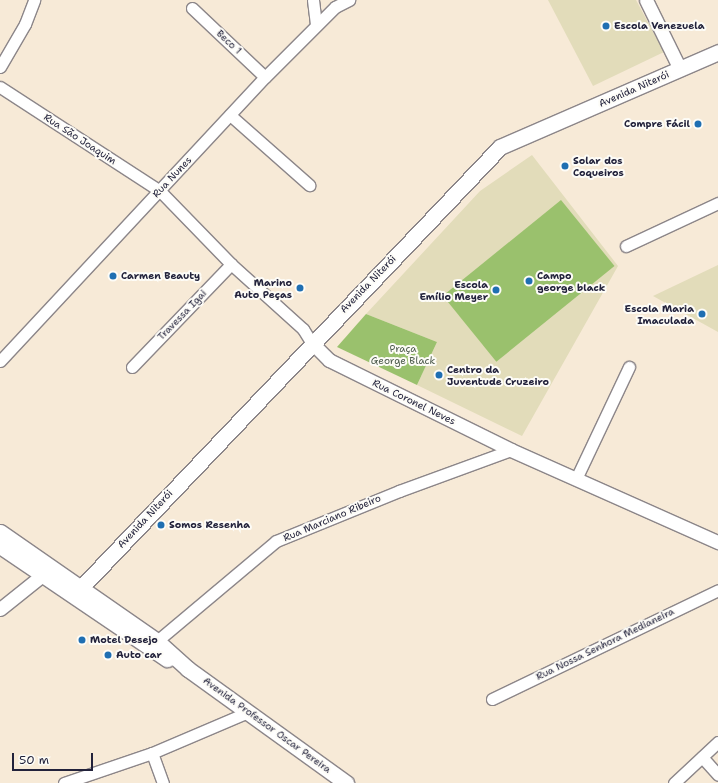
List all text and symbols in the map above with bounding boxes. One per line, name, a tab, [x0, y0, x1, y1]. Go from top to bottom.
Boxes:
place label: Escola Venezuela	[614, 20, 704, 32]
marker: Escola Venezuela	[601, 21, 611, 31]
street label: Beco 1	[214, 27, 244, 57]
street label: Avenida Niterói	[597, 68, 671, 110]
street label: Rua São Joaquim	[41, 111, 119, 167]
place label: Compre Fácil	[624, 118, 690, 130]
marker: Compre Fácil	[693, 119, 703, 129]
street label: Rua Nunes	[150, 154, 194, 200]
place label: Solar dos Coqueiros	[573, 154, 624, 178]
marker: Solar dos Coqueiros	[560, 161, 570, 171]
street label: Avenida Niterói	[337, 253, 399, 315]
place label: Campo george black	[537, 269, 605, 292]
place label: Carmen Beauty	[121, 270, 200, 282]
marker: Carmen Beauty	[108, 271, 118, 281]
place label: Marino Auto Peças	[234, 276, 292, 300]
marker: Campo george black	[524, 276, 534, 286]
place label: Escola Emílio Meyer	[419, 278, 488, 302]
marker: Marino Auto Peças	[295, 283, 305, 293]
marker: Escola Emílio Meyer	[491, 285, 501, 295]
street label: Travessa Igai	[155, 287, 209, 343]
place label: Escola Maria Imaculada	[625, 302, 694, 326]
marker: Escola Maria Imaculada	[697, 309, 707, 319]
park label: Praça George Black	[371, 342, 435, 366]
place label: Centro da Juventude Cruzeiro	[447, 363, 549, 386]
marker: Centro da Juventude Cruzeiro	[434, 370, 444, 380]
street label: Rua Coronel Neves	[371, 377, 457, 427]
street label: Avenida Niterói	[115, 487, 175, 551]
street label: Rua Marciano Ribeiro	[281, 492, 383, 544]
place label: Somos Resenha	[169, 519, 250, 531]
marker: Somos Resenha	[156, 520, 166, 530]
street label: Rua Nossa Senhora Medianeira	[534, 605, 676, 683]
place label: Motel Desejo	[90, 634, 158, 646]
marker: Motel Desejo	[77, 635, 87, 645]
place label: Auto car	[116, 649, 162, 661]
marker: Auto car	[103, 650, 113, 660]
street label: Avenida Professor Oscar Pereira	[201, 675, 333, 775]
scale bar	[14, 745, 95, 771]
text: 50 m	[19, 752, 49, 768]

